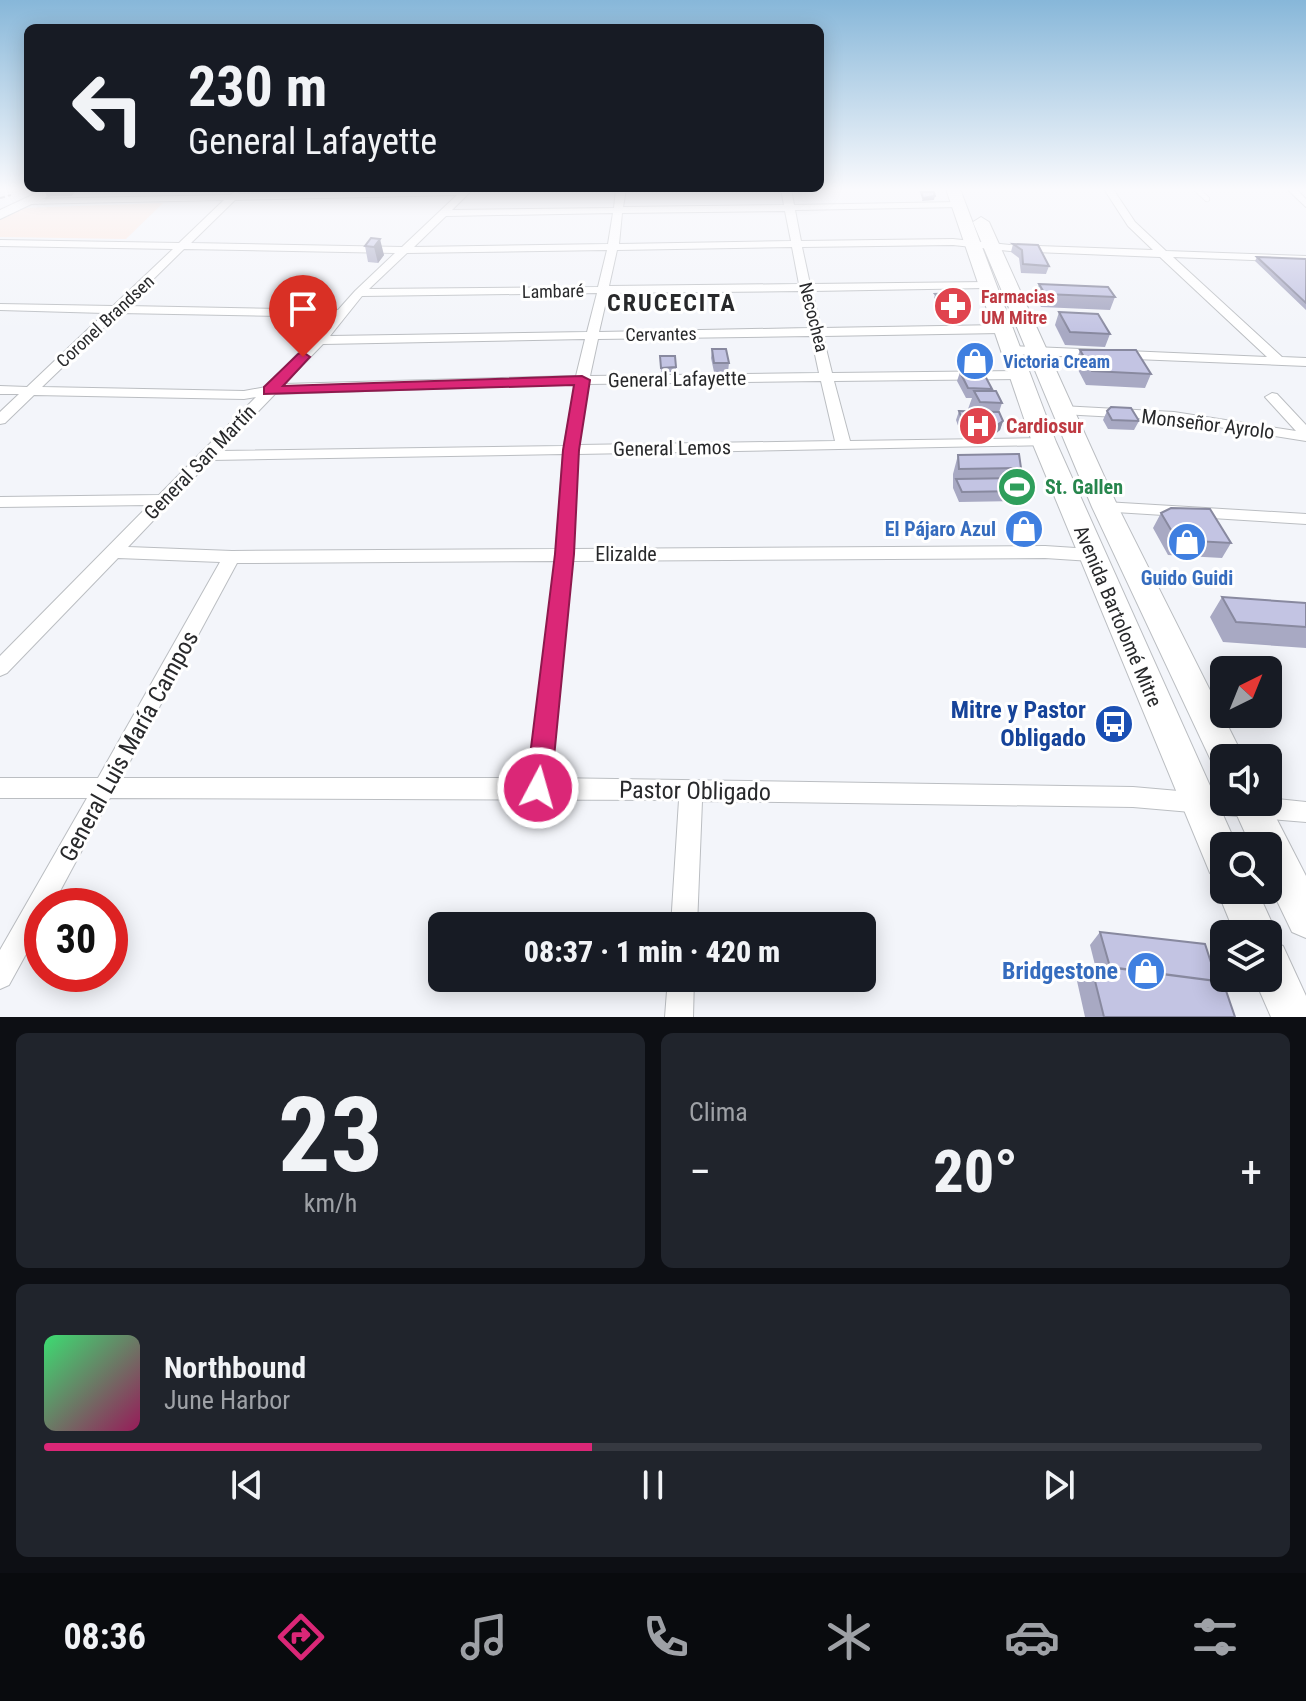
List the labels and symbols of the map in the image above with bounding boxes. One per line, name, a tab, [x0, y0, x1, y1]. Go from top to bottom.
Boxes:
street label: Coronel Brandsen	[52, 270, 158, 372]
pin	[269, 275, 337, 357]
street label: Lambaré	[522, 280, 584, 302]
street label: Necochea	[795, 280, 833, 354]
pharmacy icon: Farmacias UM Mitre	[932, 285, 974, 327]
place label: Farmacias UM Mitre	[981, 286, 1055, 328]
district label: CRUCECITA	[607, 289, 737, 317]
street label: Cervantes	[625, 323, 697, 345]
shop icon: Victoria Cream	[954, 340, 996, 382]
place label: Victoria Cream	[1003, 351, 1110, 372]
street label: General Lafayette	[608, 366, 746, 392]
street label: General San Martín	[139, 400, 261, 524]
street label: Monseñor Ayrolo	[1140, 404, 1276, 444]
hospital icon: Cardiosur	[957, 405, 999, 447]
place label: Cardiosur	[1006, 414, 1084, 438]
street label: General Lemos	[613, 435, 731, 461]
sports icon: St. Gallen	[996, 466, 1038, 508]
place label: St. Gallen	[1045, 475, 1123, 499]
shop icon: El Pájaro Azul	[1003, 508, 1045, 550]
place label: El Pájaro Azul	[885, 517, 996, 541]
shop icon: Guido Guidi	[1166, 521, 1208, 563]
street label: Avenida Bartolomé Mitre	[1069, 522, 1167, 710]
street label: Elizalde	[595, 542, 657, 566]
place label: Guido Guidi	[1141, 566, 1233, 590]
street label: General Luis María Campos	[54, 626, 204, 866]
north arrow	[1210, 656, 1282, 728]
place label: Mitre y Pastor Obligado	[951, 696, 1086, 752]
bus stop icon: Mitre y Pastor Obligado	[1093, 703, 1135, 745]
position arrow	[496, 746, 580, 830]
street label: Pastor Obligado	[619, 776, 771, 806]
speed limit sign: 30	[24, 888, 128, 992]
shop icon: Bridgestone	[1125, 950, 1167, 992]
place label: Bridgestone	[1002, 957, 1118, 985]

